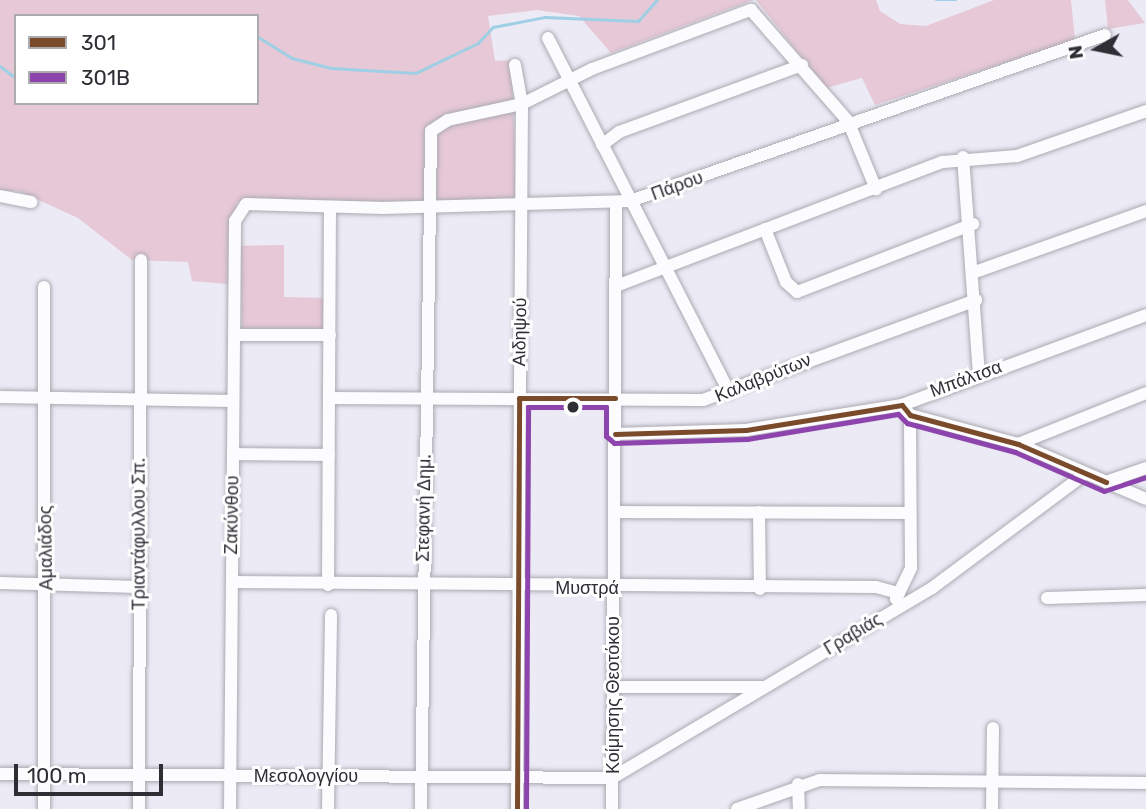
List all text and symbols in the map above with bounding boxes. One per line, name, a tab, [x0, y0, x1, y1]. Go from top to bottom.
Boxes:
legend	[14, 14, 259, 105]
north arrow	[1062, 14, 1132, 84]
text: 301	[81, 30, 116, 55]
text: N	[1063, 44, 1088, 61]
text: 301B	[81, 65, 130, 90]
street label: Πάρου	[648, 167, 706, 205]
street label: Αιδηψού	[509, 297, 531, 367]
street label: Καλαβρύτων	[712, 349, 814, 407]
street label: Μπάλτσα	[927, 356, 1005, 402]
unlabelled marker	[566, 400, 580, 414]
street label: Στεφανή Δημ.	[412, 454, 436, 562]
street label: Τριαντάφυλλου Σπ.	[128, 458, 150, 610]
street label: Ζακύνθου	[221, 475, 243, 555]
street label: Αμαλιάδος	[34, 505, 58, 591]
street label: Μυστρά	[555, 577, 619, 599]
street label: Γραβιάς	[820, 608, 886, 660]
street label: Κοίμησης Θεοτόκου	[602, 616, 624, 774]
scale bar	[18, 750, 166, 794]
text: 100 m	[27, 763, 86, 788]
street label: Μεσολογγίου	[254, 765, 358, 787]

